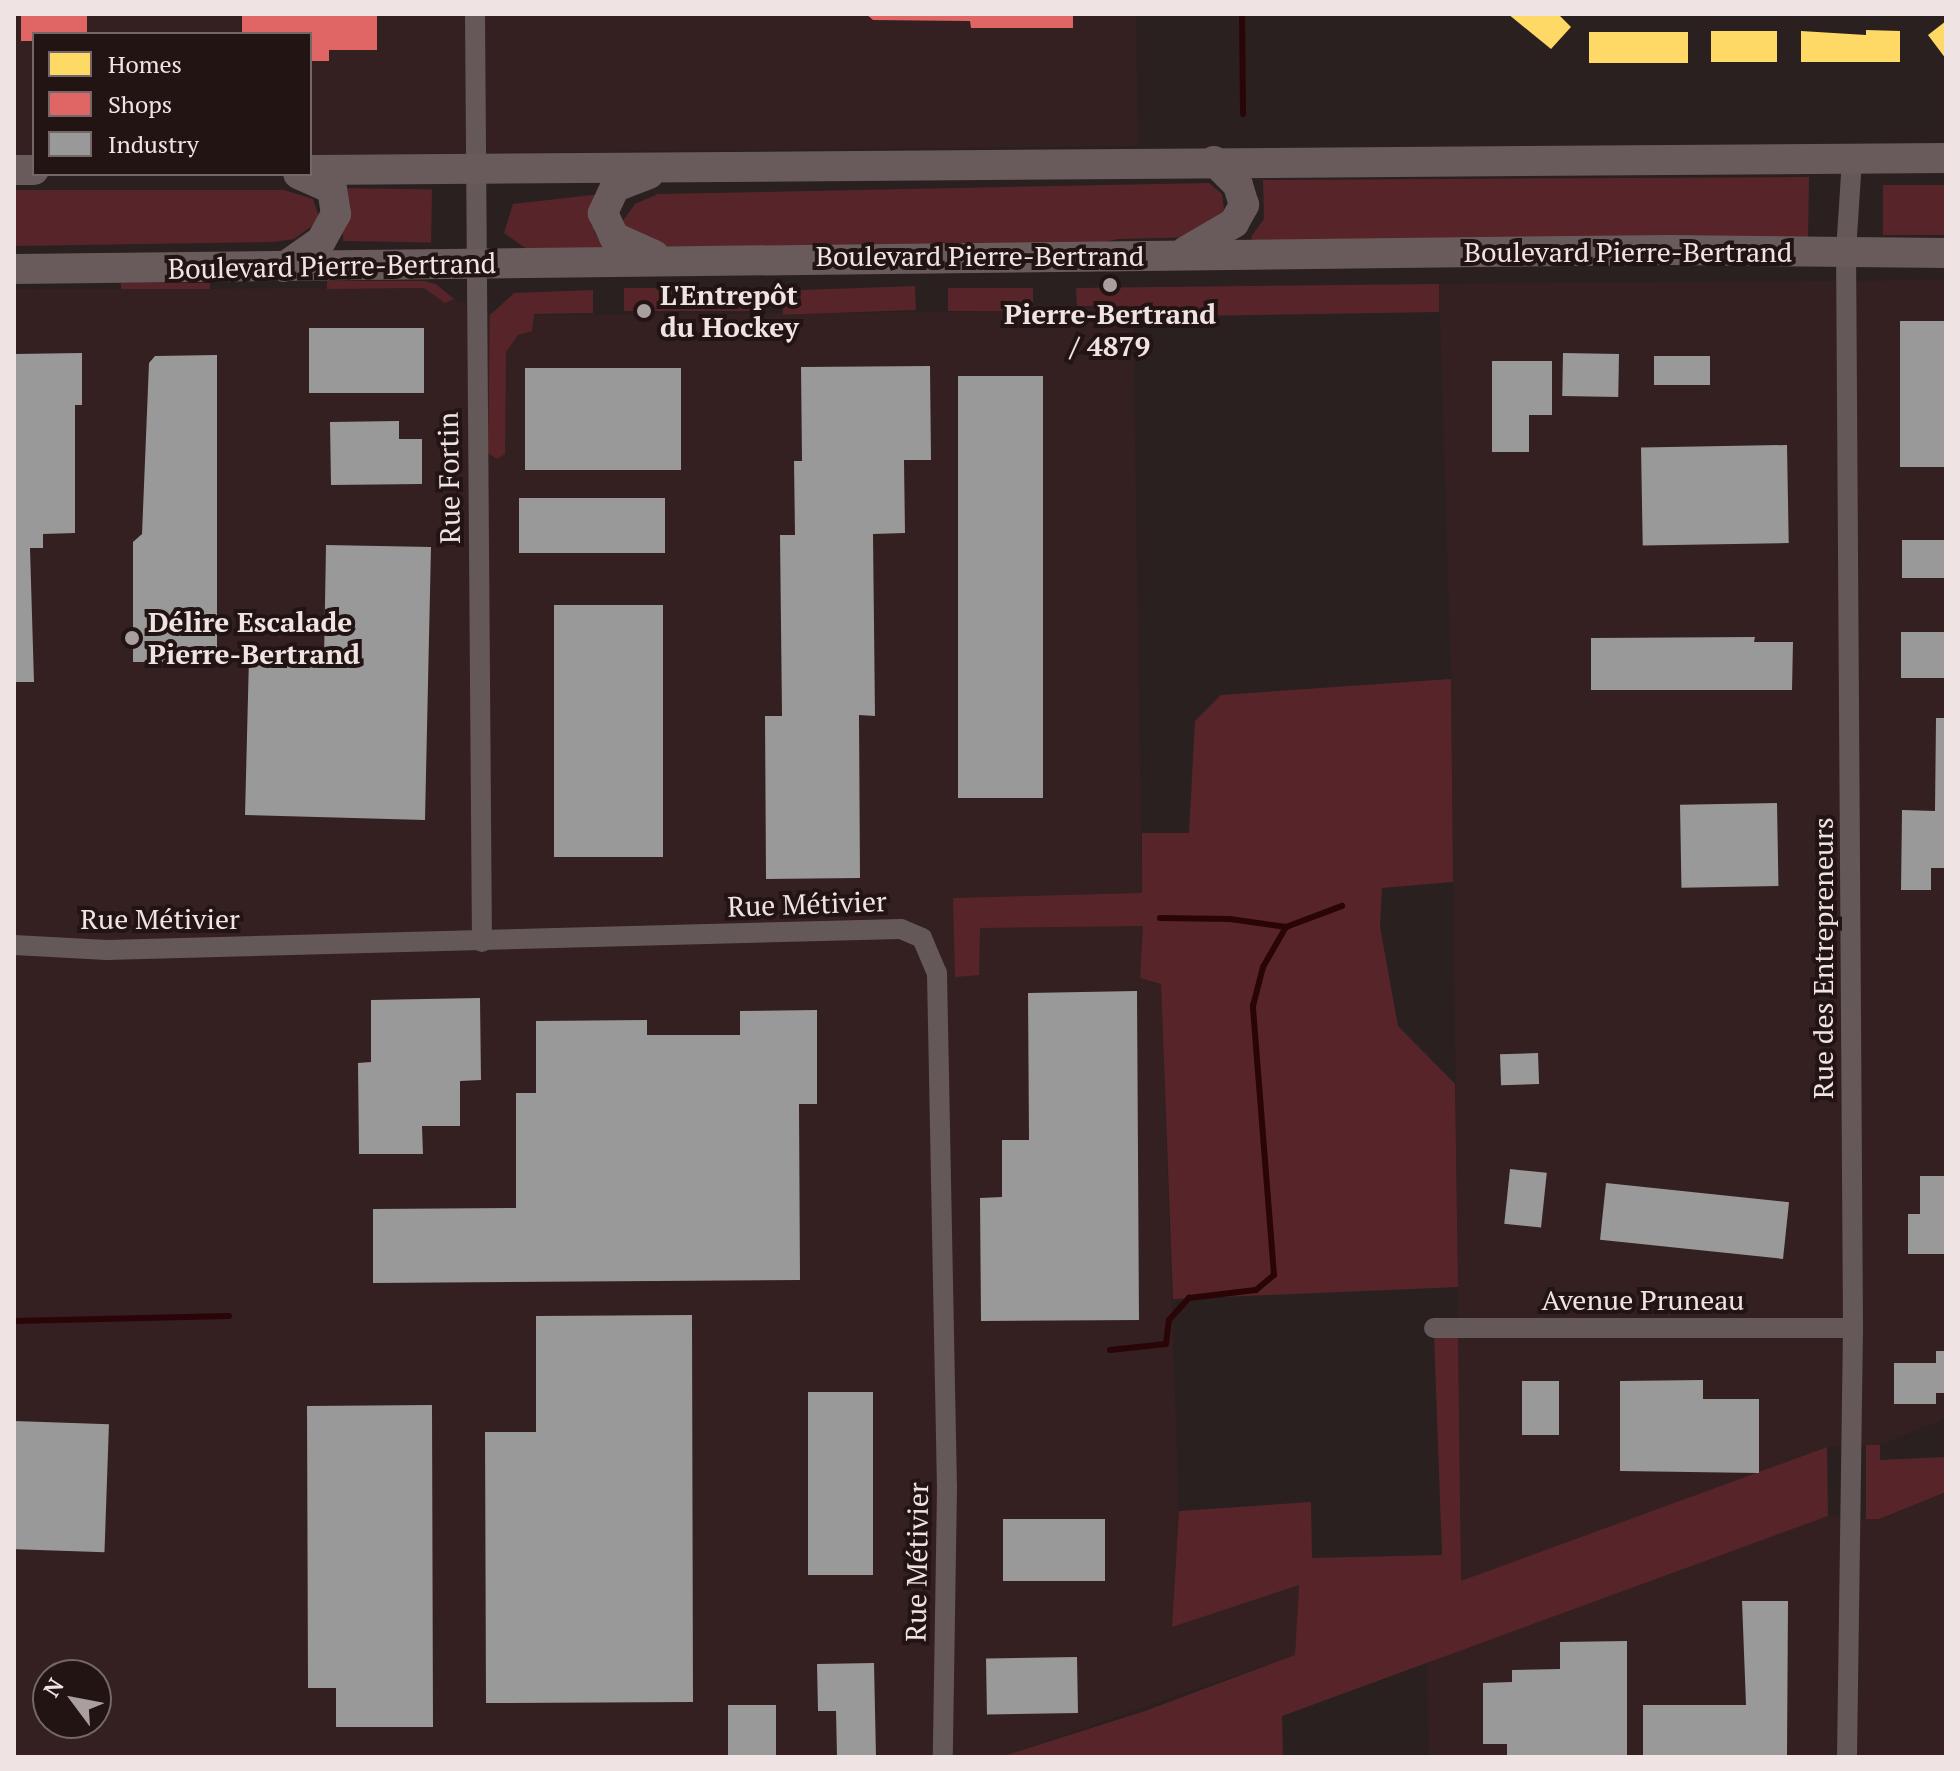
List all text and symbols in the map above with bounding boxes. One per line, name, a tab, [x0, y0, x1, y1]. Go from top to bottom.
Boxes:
legend	[32, 32, 312, 176]
text: Homes	[108, 48, 182, 80]
text: Shops	[108, 88, 172, 120]
text: Industry	[108, 128, 199, 160]
street label: Boulevard Pierre-Bertrand	[1464, 235, 1792, 269]
street label: Boulevard Pierre-Bertrand	[816, 239, 1144, 273]
street label: Boulevard Pierre-Bertrand	[168, 246, 496, 286]
marker: Pierre-Bertrand / 4879	[1101, 276, 1119, 294]
place label: L'Entrepôt du Hockey	[660, 278, 799, 344]
place label: Pierre-Bertrand / 4879	[1004, 297, 1216, 363]
marker: L'Entrepôt du Hockey	[635, 302, 653, 320]
street label: Rue Fortin	[431, 412, 467, 544]
place label: Délire Escalade Pierre-Bertrand	[148, 605, 360, 671]
marker: Délire Escalade Pierre-Bertrand	[123, 629, 141, 647]
street label: Rue des Entrepreneurs	[1806, 817, 1840, 1099]
street label: Rue Métivier	[727, 884, 887, 924]
street label: Rue Métivier	[80, 902, 240, 936]
street label: Avenue Pruneau	[1542, 1283, 1744, 1317]
street label: Rue Métivier	[899, 1482, 935, 1642]
north arrow	[32, 1659, 112, 1739]
text: N	[36, 1672, 70, 1702]

